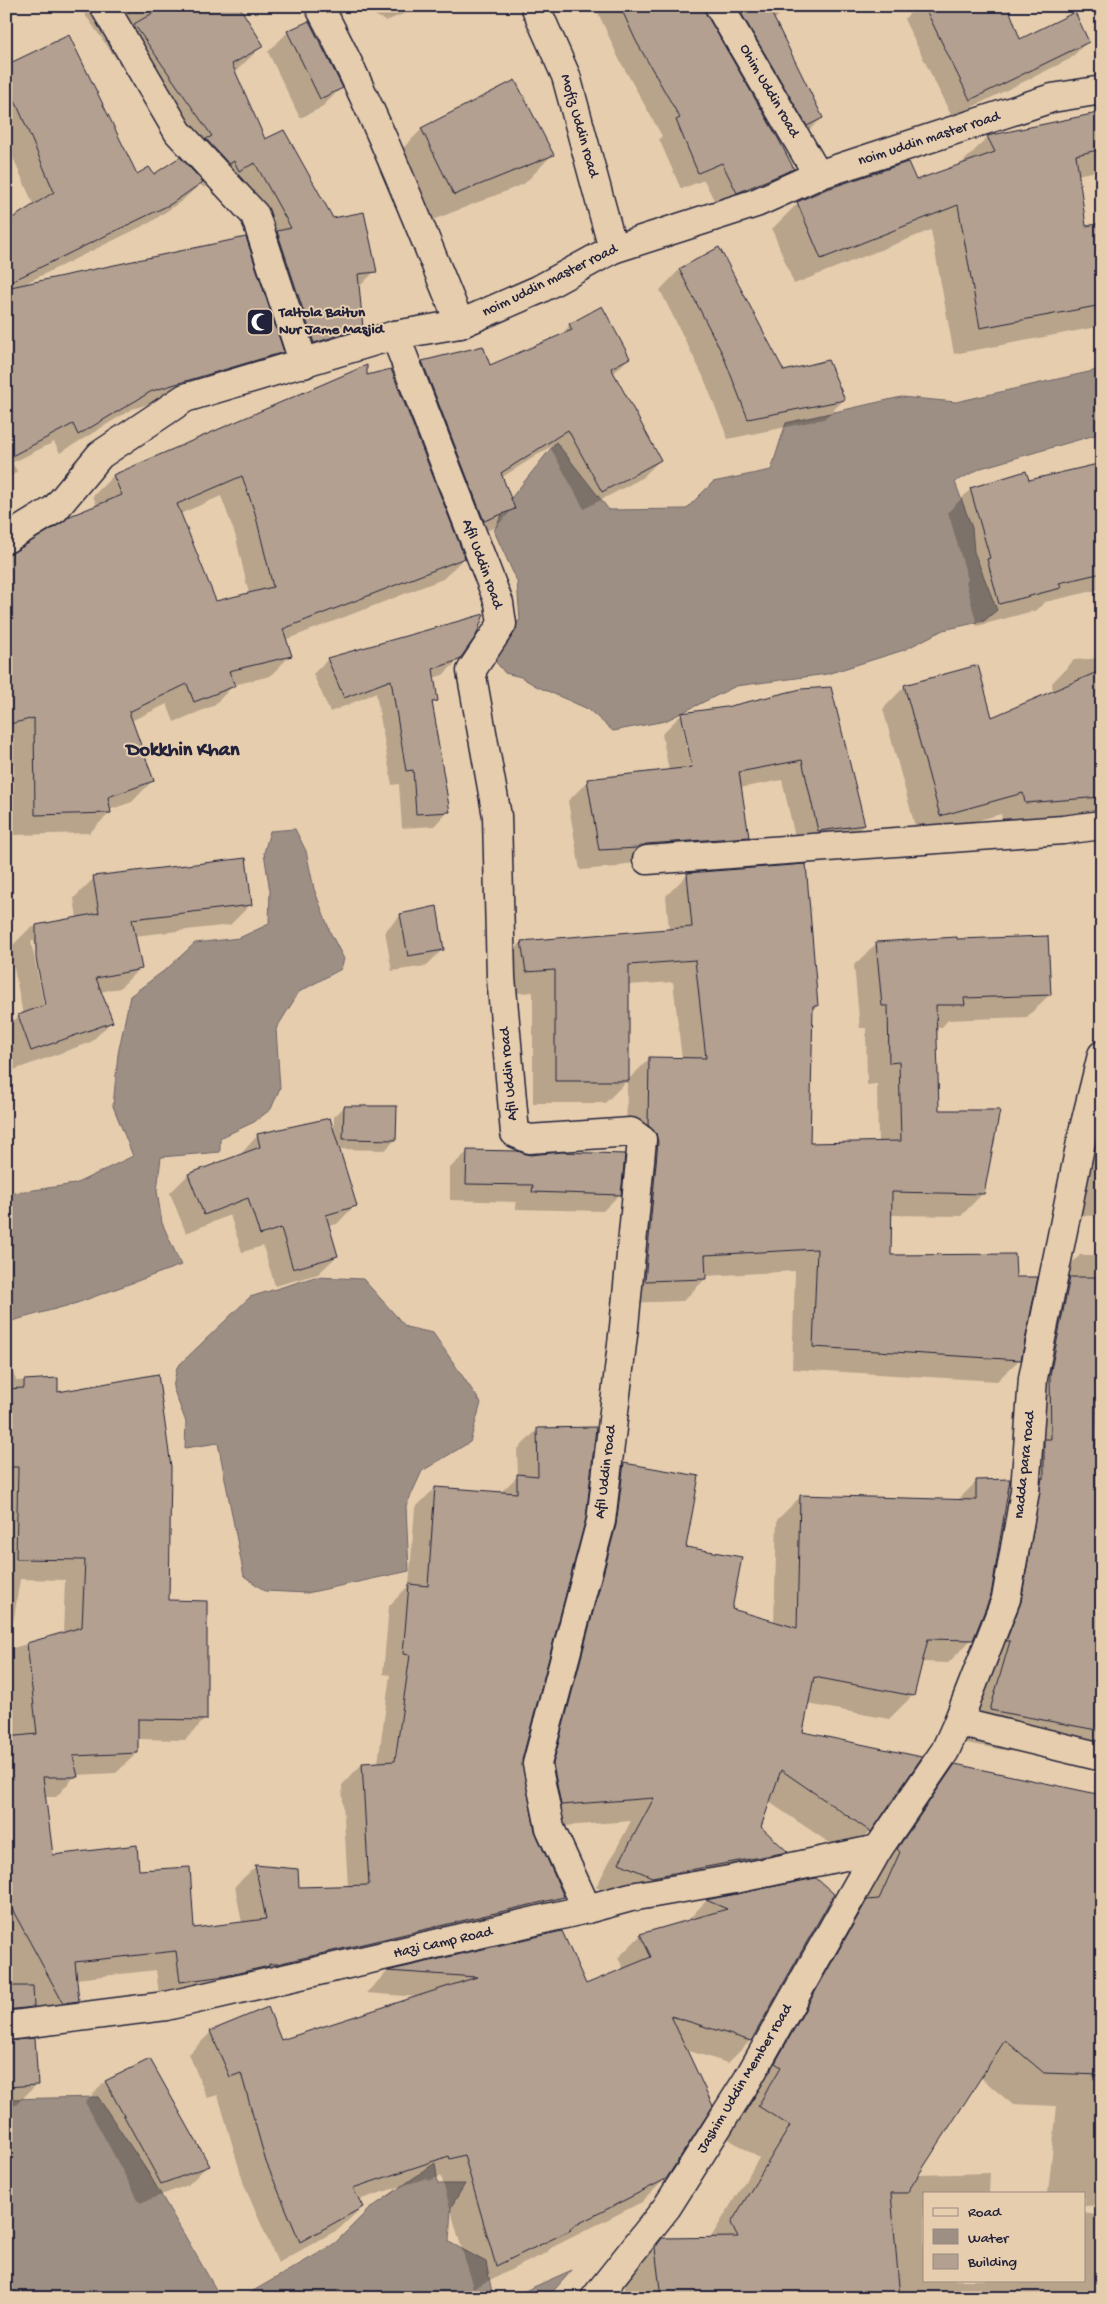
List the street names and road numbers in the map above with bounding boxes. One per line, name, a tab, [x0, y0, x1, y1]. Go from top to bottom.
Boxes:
street label: Ohim Uddin road	[735, 41, 804, 142]
street label: Mofiz Uddin road	[556, 72, 603, 181]
street label: noim uddin master road	[856, 107, 1003, 170]
street label: noim uddin master road	[479, 240, 622, 322]
street label: Afil Uddin road	[457, 517, 507, 612]
street label: Afil Uddin road	[496, 1025, 522, 1122]
street label: nadda para road	[1010, 1409, 1040, 1520]
street label: Afil Uddin road	[591, 1423, 621, 1520]
street label: Hazi Camp Road	[392, 1923, 495, 1963]
street label: Jashim Uddin Member road	[693, 2000, 797, 2157]

